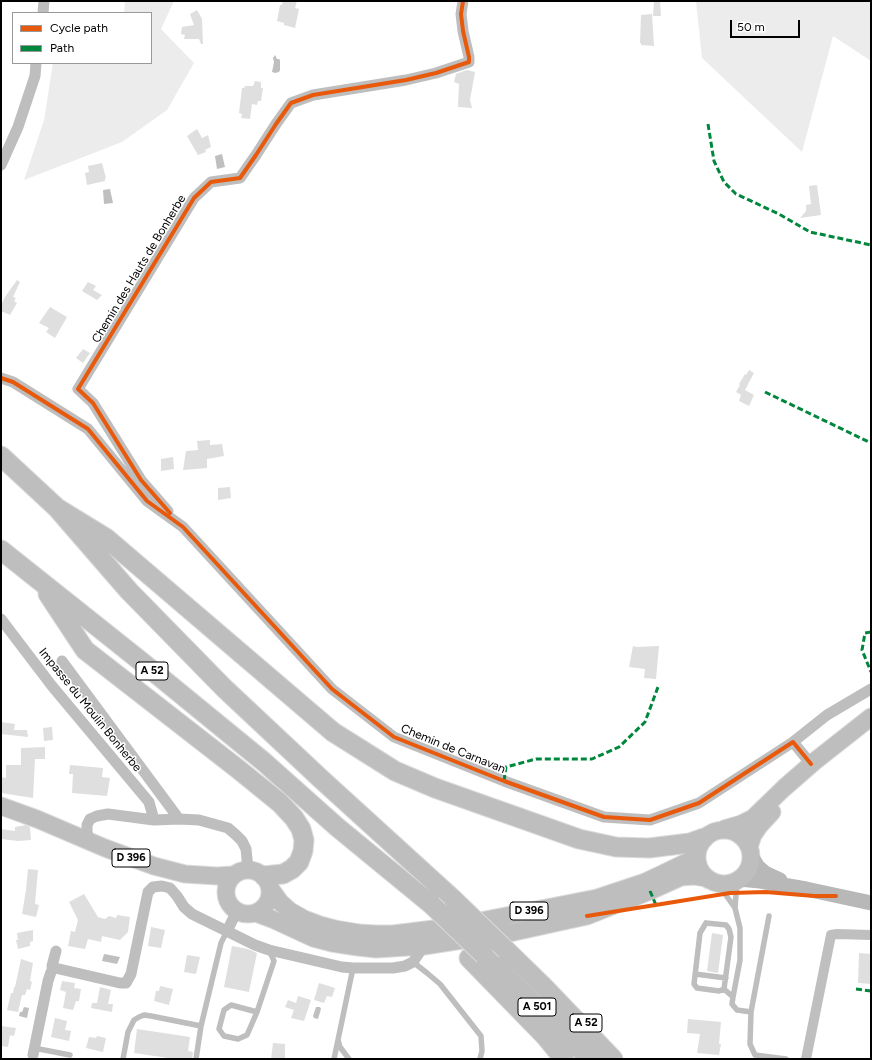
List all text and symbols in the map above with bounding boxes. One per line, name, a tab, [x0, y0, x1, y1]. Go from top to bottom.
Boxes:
legend	[12, 12, 152, 64]
scale bar	[732, 12, 802, 38]
text: 50 m	[737, 20, 765, 34]
text: Cycle path	[50, 21, 108, 35]
text: Path	[50, 41, 74, 55]
street label: Chemin des Hauts de Bonherbe	[89, 192, 189, 346]
street label: Impasse du Moulin Bonherbe	[36, 645, 144, 775]
road number: A 52	[136, 662, 168, 680]
street label: Chemin de Carnavan	[399, 721, 507, 777]
road number: D 396	[112, 849, 150, 867]
road number: D 396	[510, 902, 548, 920]
road number: A 501	[518, 998, 556, 1016]
road number: A 52	[570, 1014, 602, 1032]

